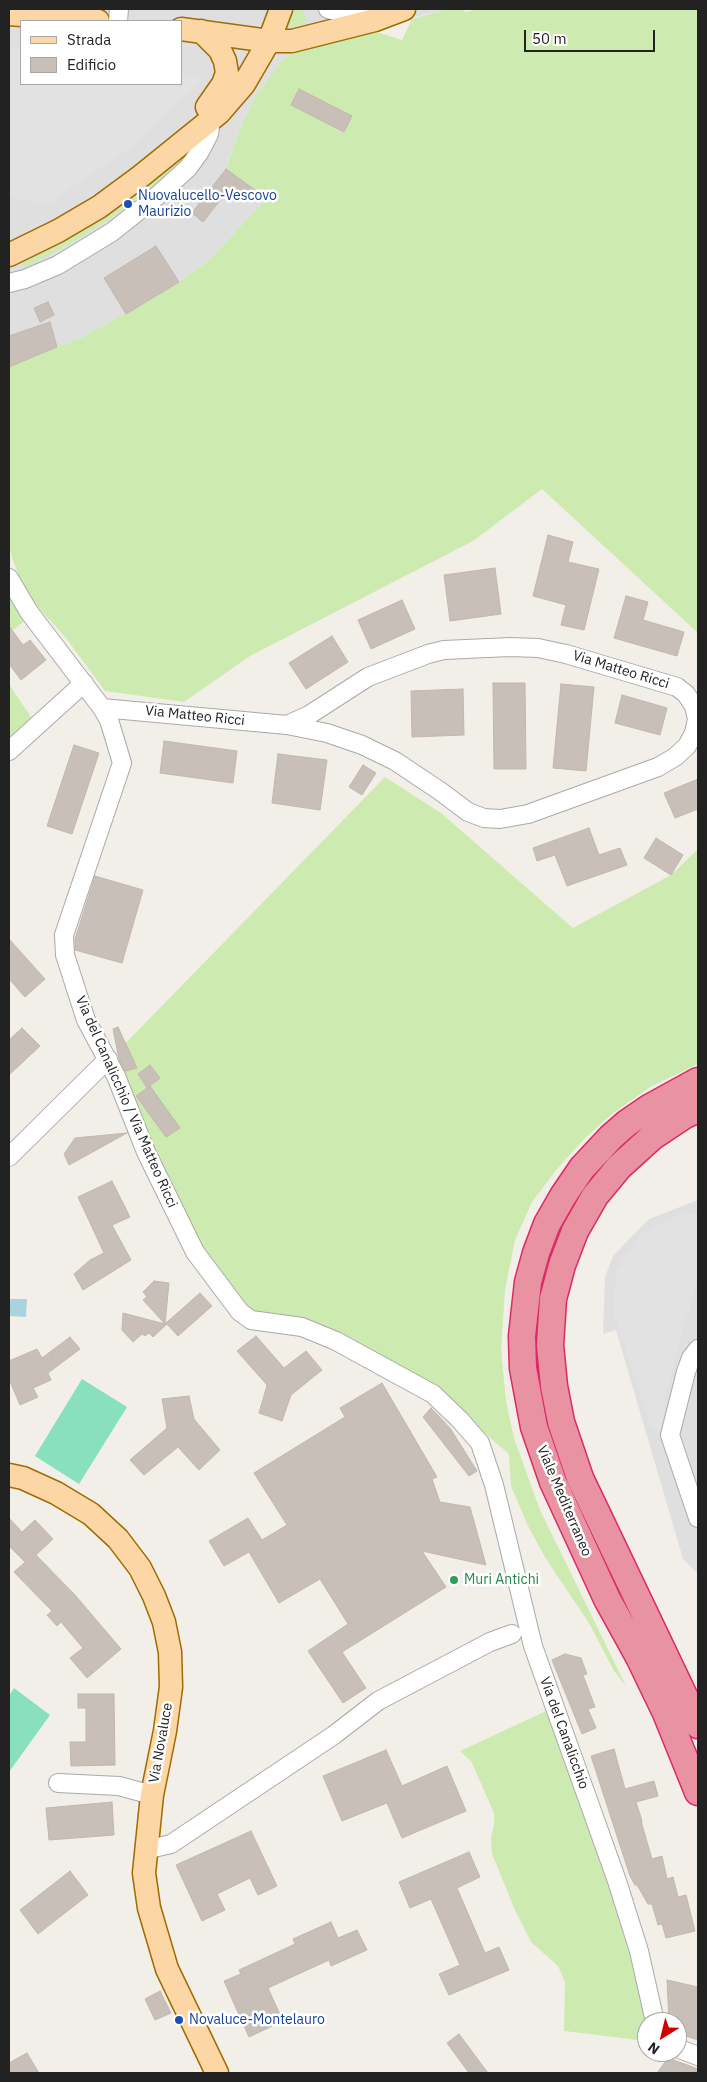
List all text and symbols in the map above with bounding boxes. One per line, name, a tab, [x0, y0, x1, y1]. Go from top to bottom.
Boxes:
legend	[20, 20, 182, 85]
scale bar	[527, 20, 658, 52]
text: 50 m	[532, 29, 567, 48]
text: Strada	[67, 30, 111, 49]
text: Edificio	[67, 55, 116, 74]
place label: Nuovalucello-Vescovo Maurizio	[138, 188, 277, 220]
marker: Nuovalucello-Vescovo Maurizio	[122, 198, 134, 210]
street label: Via Matteo Ricci	[571, 647, 671, 693]
street label: Via Matteo Ricci	[144, 702, 246, 730]
street label: Via del Canalicchio / Via Matteo Ricci	[72, 994, 180, 1210]
street label: Viale Mediterraneo	[533, 1443, 595, 1559]
place label: Muri Antichi	[464, 1572, 539, 1588]
marker: Muri Antichi	[448, 1574, 460, 1586]
street label: Via del Canalicchio	[536, 1675, 592, 1791]
street label: Via Novaluce	[146, 1702, 176, 1784]
place label: Novaluce-Montelauro	[189, 2012, 325, 2028]
north arrow	[637, 2012, 687, 2062]
marker: Novaluce-Montelauro	[173, 2014, 185, 2026]
text: N	[644, 2038, 663, 2059]

